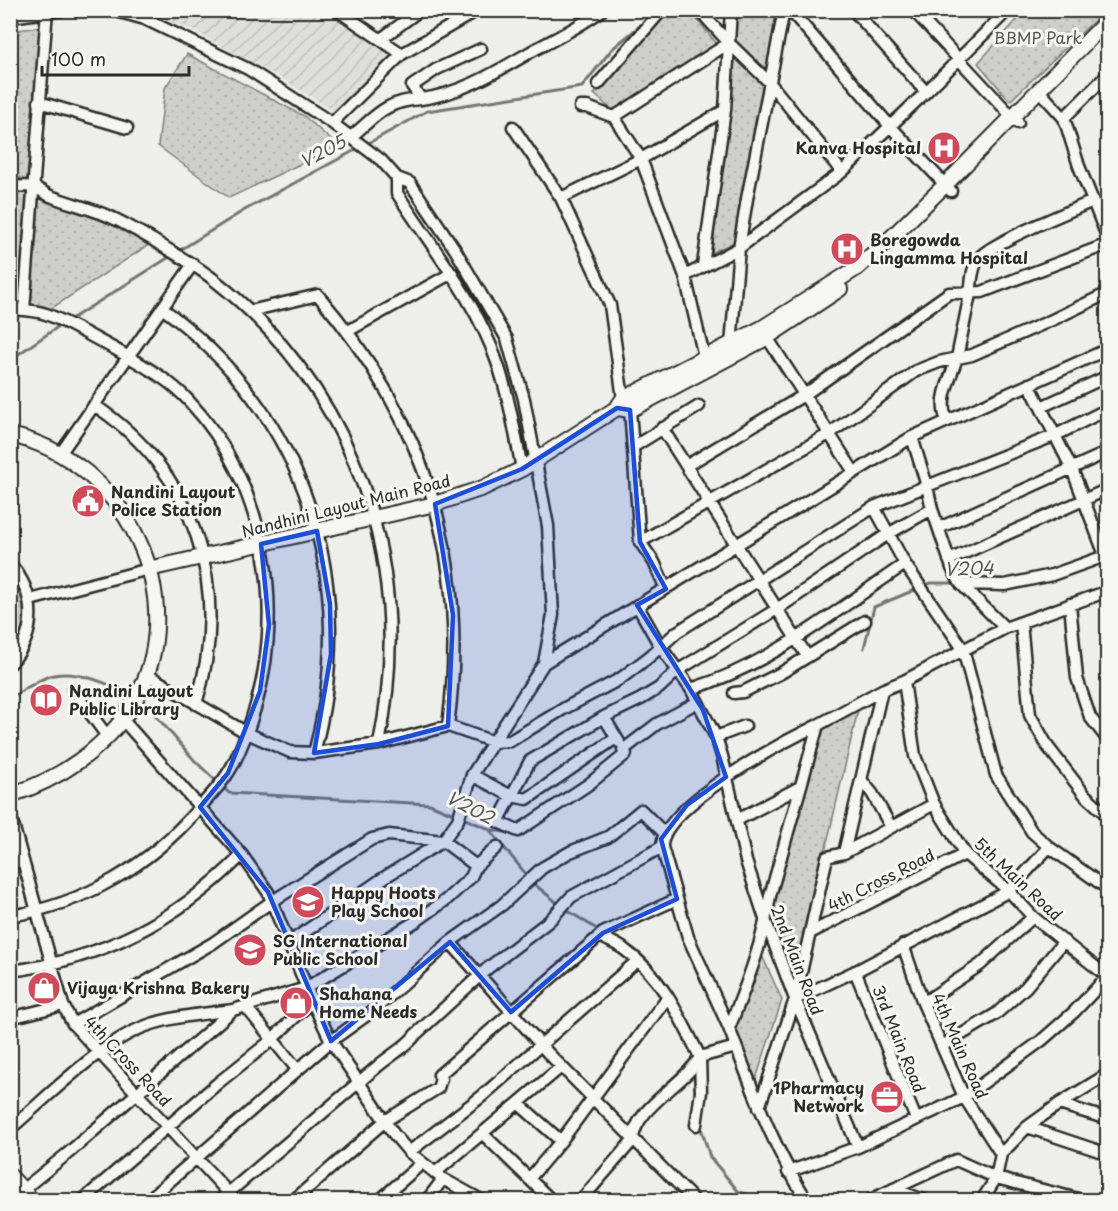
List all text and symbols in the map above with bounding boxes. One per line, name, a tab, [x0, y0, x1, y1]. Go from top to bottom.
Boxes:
park label: BBMP Park	[994, 25, 1083, 49]
scale bar	[42, 39, 189, 77]
text: 100 m	[51, 45, 106, 72]
water label: V205	[294, 126, 352, 174]
hospital icon: Kanva Hospital	[926, 130, 962, 166]
place label: Kanva Hospital	[796, 135, 921, 159]
place label: Boregowda Lingamma Hospital	[870, 227, 1028, 269]
hospital icon: Boregowda Lingamma Hospital	[829, 231, 865, 267]
street label: Nandhini Layout Main Road	[239, 467, 453, 543]
place label: Nandini Layout Police Station	[111, 479, 236, 521]
public building icon: Nandini Layout Police Station	[70, 483, 106, 519]
water label: V204	[944, 553, 995, 582]
place label: Nandini Layout Public Library	[69, 678, 194, 720]
library icon: Nandini Layout Public Library	[28, 682, 64, 718]
water label: V202	[442, 783, 500, 831]
street label: 5th Main Road	[969, 831, 1068, 925]
street label: 4th Cross Road	[823, 842, 938, 916]
place label: Happy Hoots Play School	[331, 880, 436, 922]
school or university icon: Happy Hoots Play School	[290, 884, 326, 920]
street label: 2nd Main Road	[766, 901, 830, 1018]
place label: SG International Public School	[273, 928, 407, 970]
school or university icon: SG International Public School	[232, 932, 268, 968]
shop icon: Vijaya Krishna Bakery	[26, 970, 62, 1006]
place label: Vijaya Krishna Bakery	[67, 975, 250, 999]
place label: Shahana Home Needs	[319, 981, 418, 1023]
street label: 3rd Main Road	[867, 981, 932, 1096]
shop icon: Shahana Home Needs	[278, 985, 314, 1021]
street label: 4th Main Road	[927, 989, 995, 1102]
street label: 4th Cross Road	[80, 1009, 178, 1111]
place label: 1Pharmacy Network	[773, 1075, 864, 1117]
office icon: 1Pharmacy Network	[869, 1079, 905, 1115]

